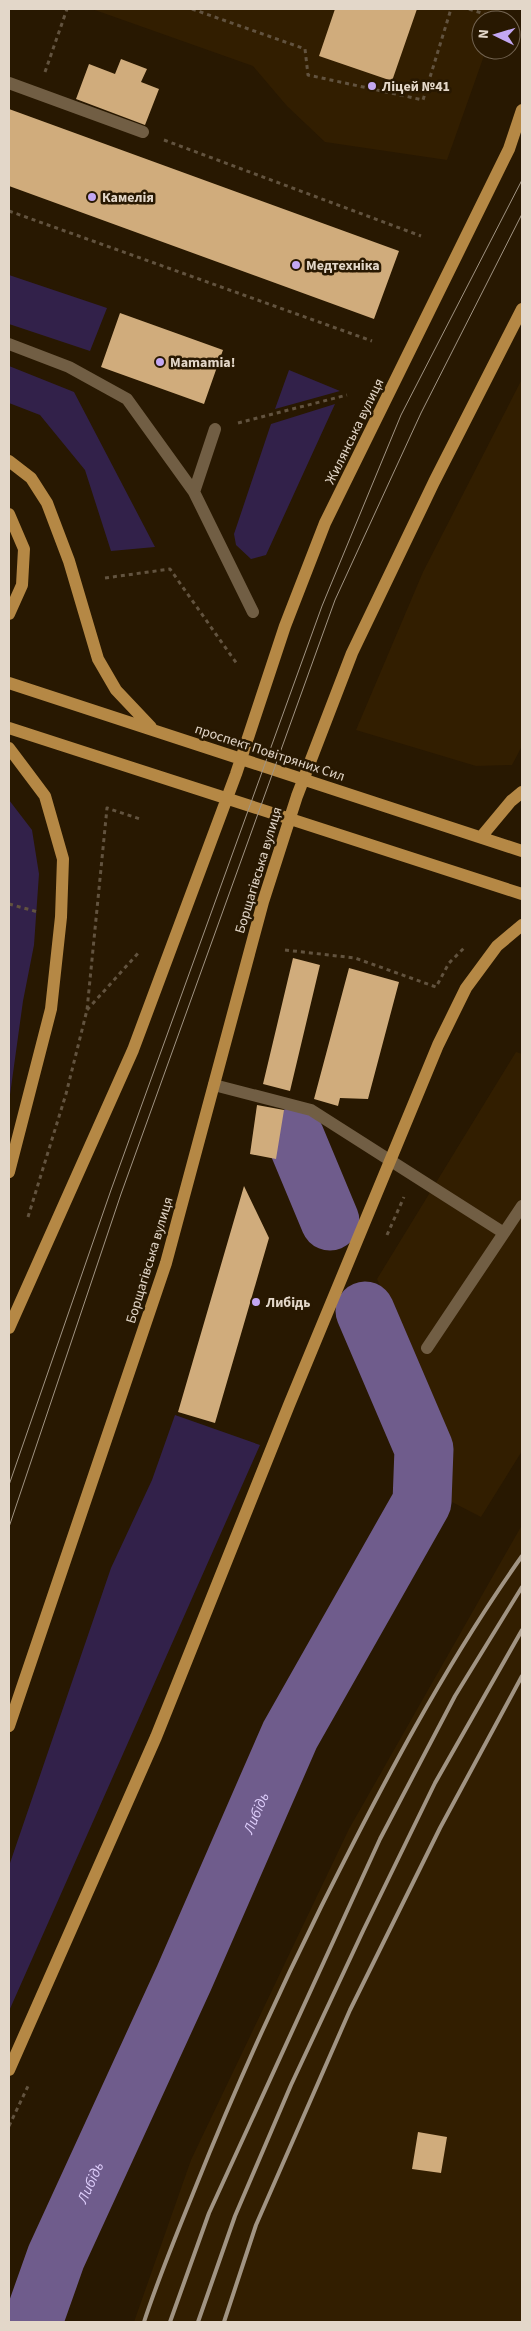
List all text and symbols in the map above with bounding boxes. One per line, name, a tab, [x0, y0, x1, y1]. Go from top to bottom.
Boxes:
north arrow	[471, 10, 521, 60]
text: N	[474, 28, 494, 39]
place label: Ліцей №41	[381, 77, 450, 97]
marker: Ліцей №41	[366, 80, 378, 92]
place label: Камелія	[102, 188, 154, 208]
marker: Камелія	[86, 191, 98, 203]
place label: Медтехніка	[306, 256, 380, 276]
marker: Медтехніка	[290, 259, 302, 271]
place label: Mamamia!	[170, 353, 235, 373]
marker: Mamamia!	[154, 356, 166, 368]
street label: Жилянська вулиця	[321, 375, 389, 488]
street label: проспект Повітряних Сил	[192, 719, 347, 787]
street label: Борщагівська вулиця	[230, 805, 288, 936]
street label: Борщагівська вулиця	[121, 1195, 179, 1326]
place label: Либідь	[265, 1293, 310, 1313]
marker: Либідь	[250, 1296, 262, 1308]
water label: Либідь	[238, 1789, 275, 1838]
water label: Либідь	[72, 2159, 109, 2208]

